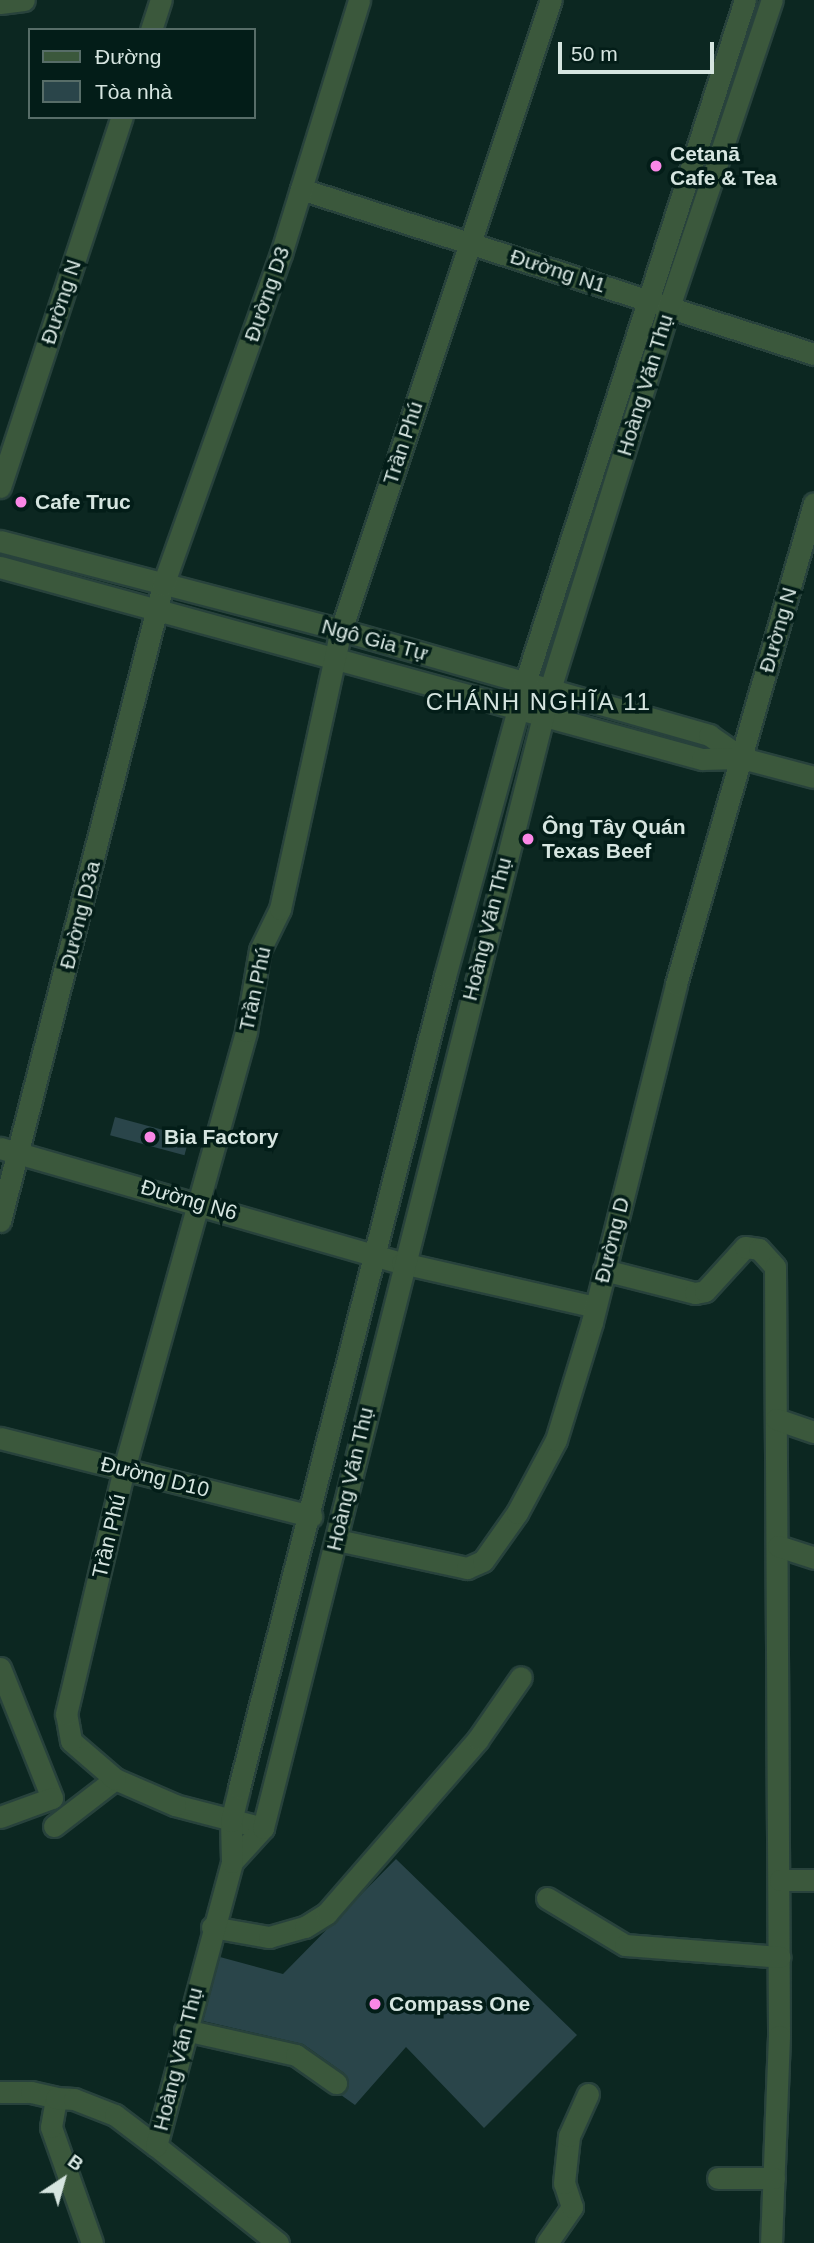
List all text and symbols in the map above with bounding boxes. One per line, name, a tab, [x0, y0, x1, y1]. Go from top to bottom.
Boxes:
legend	[28, 28, 256, 119]
scale bar	[562, 28, 718, 72]
text: 50 m	[571, 42, 618, 65]
text: Đường	[95, 45, 161, 68]
text: Tòa nhà	[95, 80, 172, 103]
place label: Cetanā Cafe & Tea	[670, 141, 777, 191]
marker: Cetanā Cafe & Tea	[648, 158, 664, 174]
street label: Đường D3	[239, 243, 295, 345]
street label: Đường N1	[507, 244, 609, 298]
street label: Đường N	[36, 257, 86, 347]
street label: Hoàng Văn Thụ	[611, 311, 679, 459]
street label: Trần Phú	[378, 398, 428, 488]
place label: Cafe Truc	[35, 489, 131, 515]
marker: Cafe Truc	[13, 494, 29, 510]
street label: Đường N	[754, 585, 802, 675]
street label: Ngô Gia Tự	[319, 614, 431, 666]
district label: CHÁNH NGHĨA 11	[427, 688, 651, 716]
place label: Ông Tây Quán Texas Beef	[542, 814, 686, 864]
marker: Ông Tây Quán Texas Beef	[520, 831, 536, 847]
street label: Hoàng Văn Thụ	[457, 855, 517, 1003]
street label: Đường D3a	[54, 858, 106, 972]
street label: Trần Phú	[234, 945, 276, 1033]
place label: Bia Factory	[164, 1124, 278, 1150]
marker: Bia Factory	[142, 1129, 158, 1145]
street label: Đường N6	[138, 1174, 240, 1226]
street label: Đường D	[589, 1195, 635, 1285]
street label: Hoàng Văn Thụ	[321, 1404, 379, 1554]
street label: Đường D10	[98, 1451, 212, 1503]
street label: Trần Phú	[87, 1491, 131, 1581]
street label: Hoàng Văn Thụ	[148, 1985, 208, 2133]
place label: Compass One	[389, 1991, 530, 2017]
marker: Compass One	[367, 1996, 383, 2012]
north arrow	[28, 2145, 98, 2215]
text: B	[64, 2150, 87, 2175]

